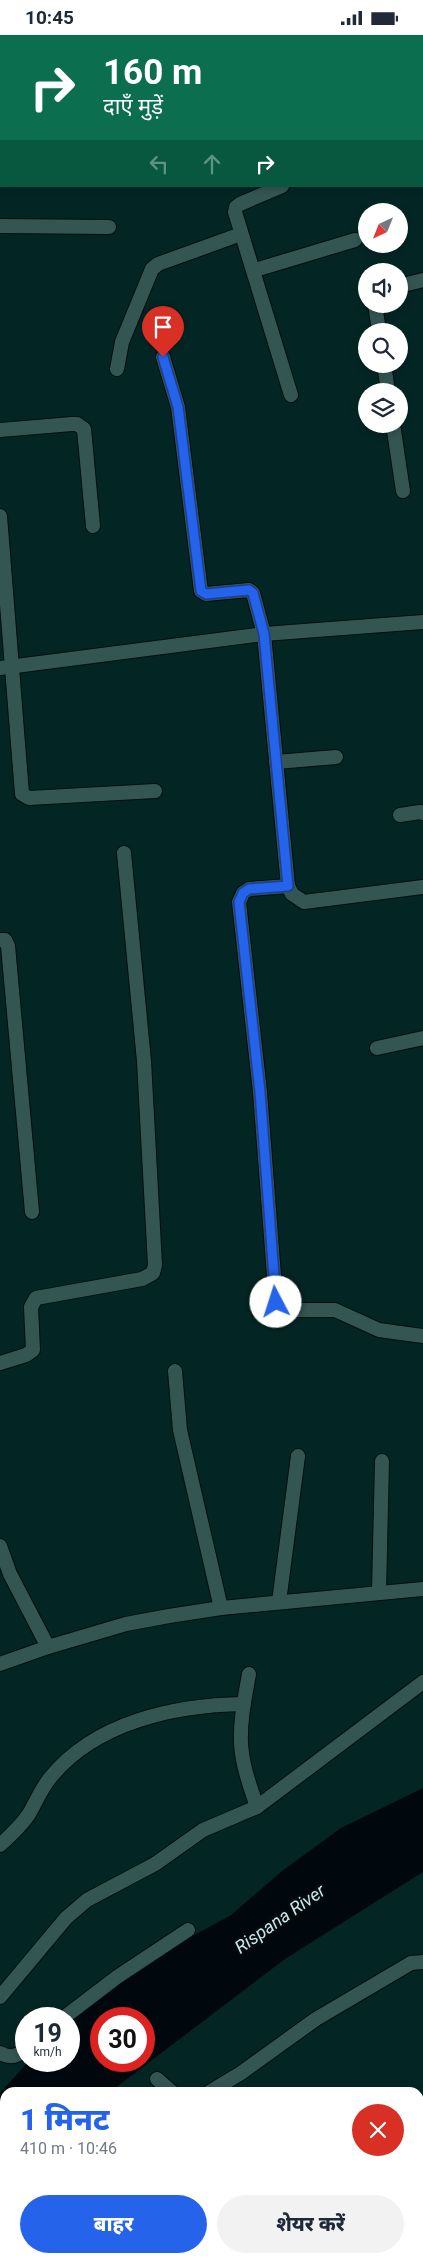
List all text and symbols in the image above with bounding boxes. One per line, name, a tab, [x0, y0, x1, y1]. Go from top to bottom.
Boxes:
text: 10:45	[25, 6, 74, 29]
text: 160 m	[103, 52, 202, 93]
icon: right	[20, 55, 85, 120]
text: दाएँ मुड़ें	[103, 94, 163, 119]
icon: left	[145, 150, 173, 178]
icon: ahead	[198, 150, 226, 178]
icon: right	[251, 150, 279, 178]
north arrow	[358, 203, 408, 253]
map controls	[358, 203, 408, 433]
button: sound	[358, 263, 408, 313]
pin	[142, 306, 184, 357]
icon: arrive	[149, 313, 177, 341]
button: search	[358, 323, 408, 373]
button: layers	[358, 383, 408, 433]
position arrow	[249, 1275, 301, 1327]
water label: Rispana River	[231, 1879, 330, 1957]
speed limit sign: 30	[90, 2007, 155, 2072]
text: 19	[33, 2019, 62, 2048]
text: km/h	[33, 2045, 62, 2059]
text: 1 मिनट	[20, 2102, 109, 2137]
button: close	[352, 2104, 404, 2156]
text: 410 m · 10:46	[20, 2139, 117, 2158]
button: बाहर	[20, 2195, 207, 2253]
button: शेयर करें	[217, 2195, 404, 2253]

